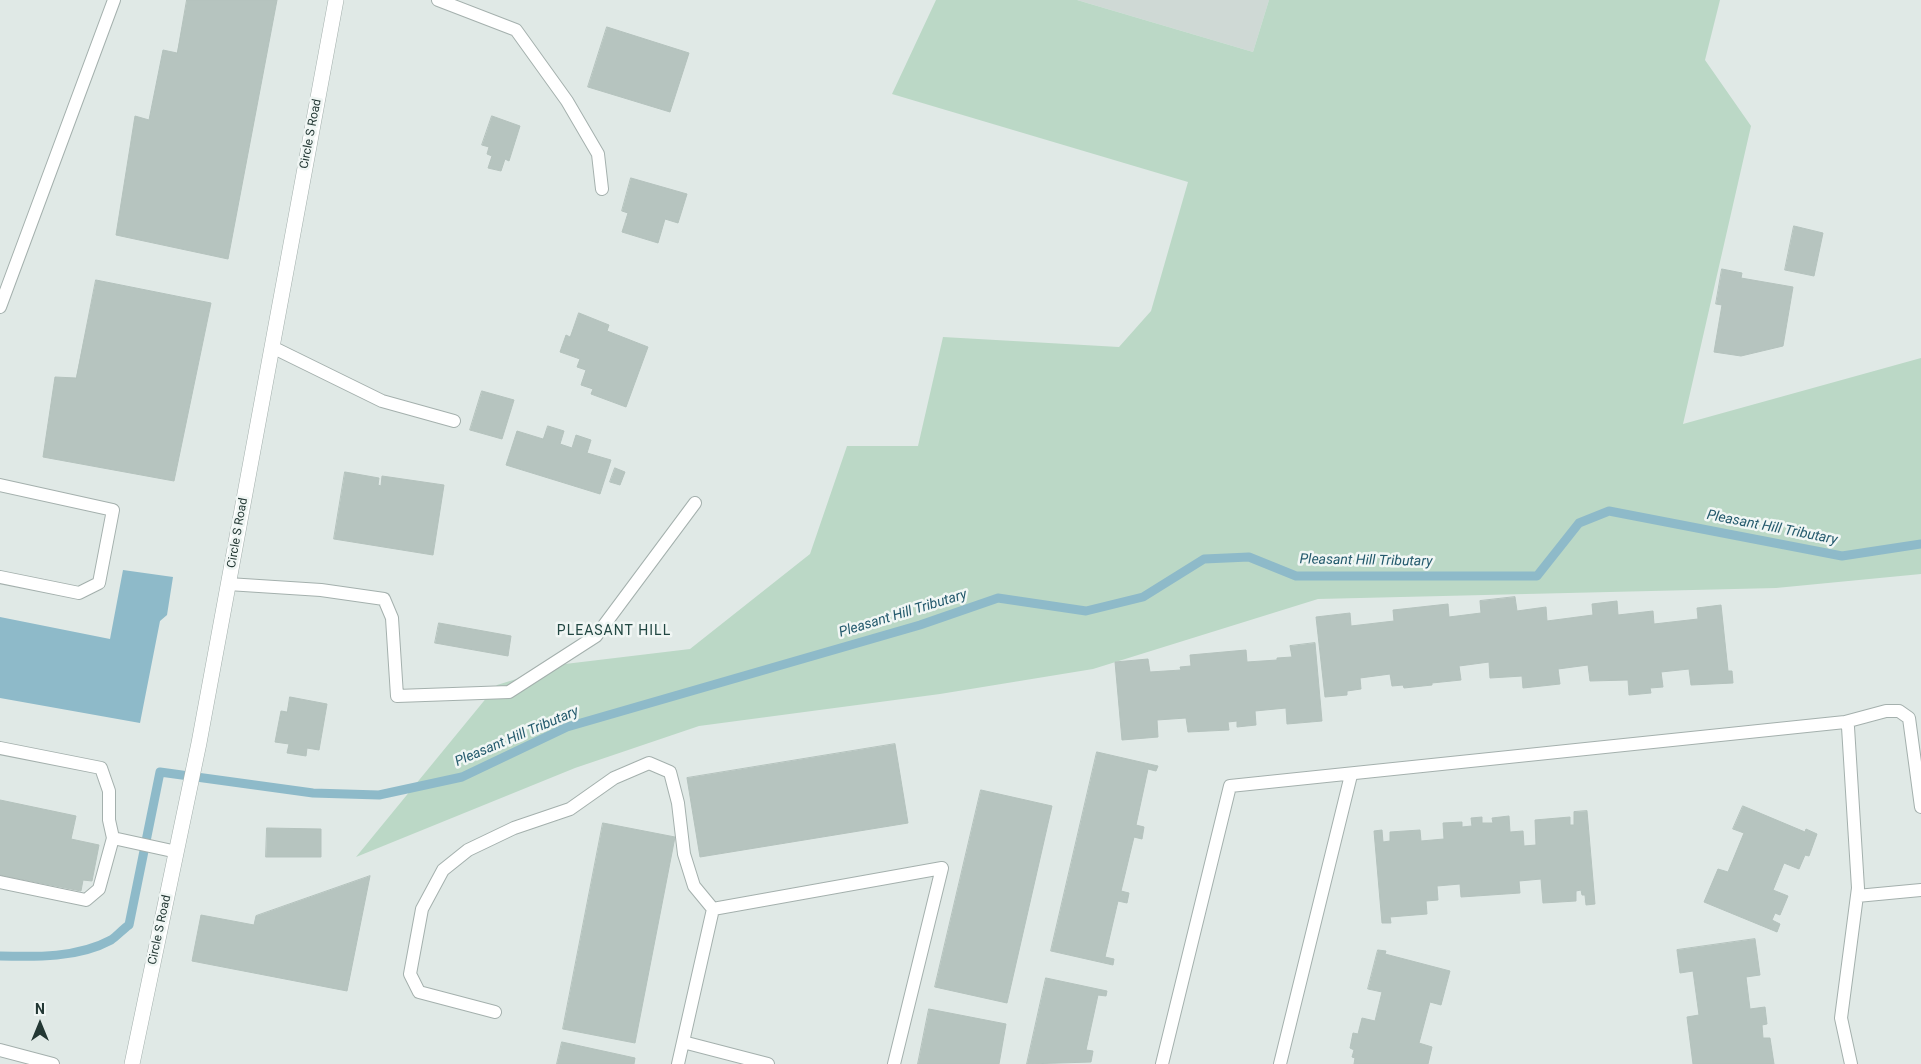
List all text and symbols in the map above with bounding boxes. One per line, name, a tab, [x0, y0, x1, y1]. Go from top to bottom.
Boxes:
street label: Circle S Road	[297, 98, 325, 170]
street label: Circle S Road	[225, 497, 251, 569]
water label: Pleasant Hill Tributary	[1705, 507, 1839, 549]
water label: Pleasant Hill Tributary	[1299, 551, 1433, 571]
water label: Pleasant Hill Tributary	[837, 587, 969, 641]
district label: PLEASANT HILL	[555, 623, 673, 639]
water label: Pleasant Hill Tributary	[453, 703, 581, 771]
street label: Circle S Road	[146, 894, 174, 966]
north arrow	[15, 999, 65, 1049]
text: N	[35, 1001, 45, 1017]

